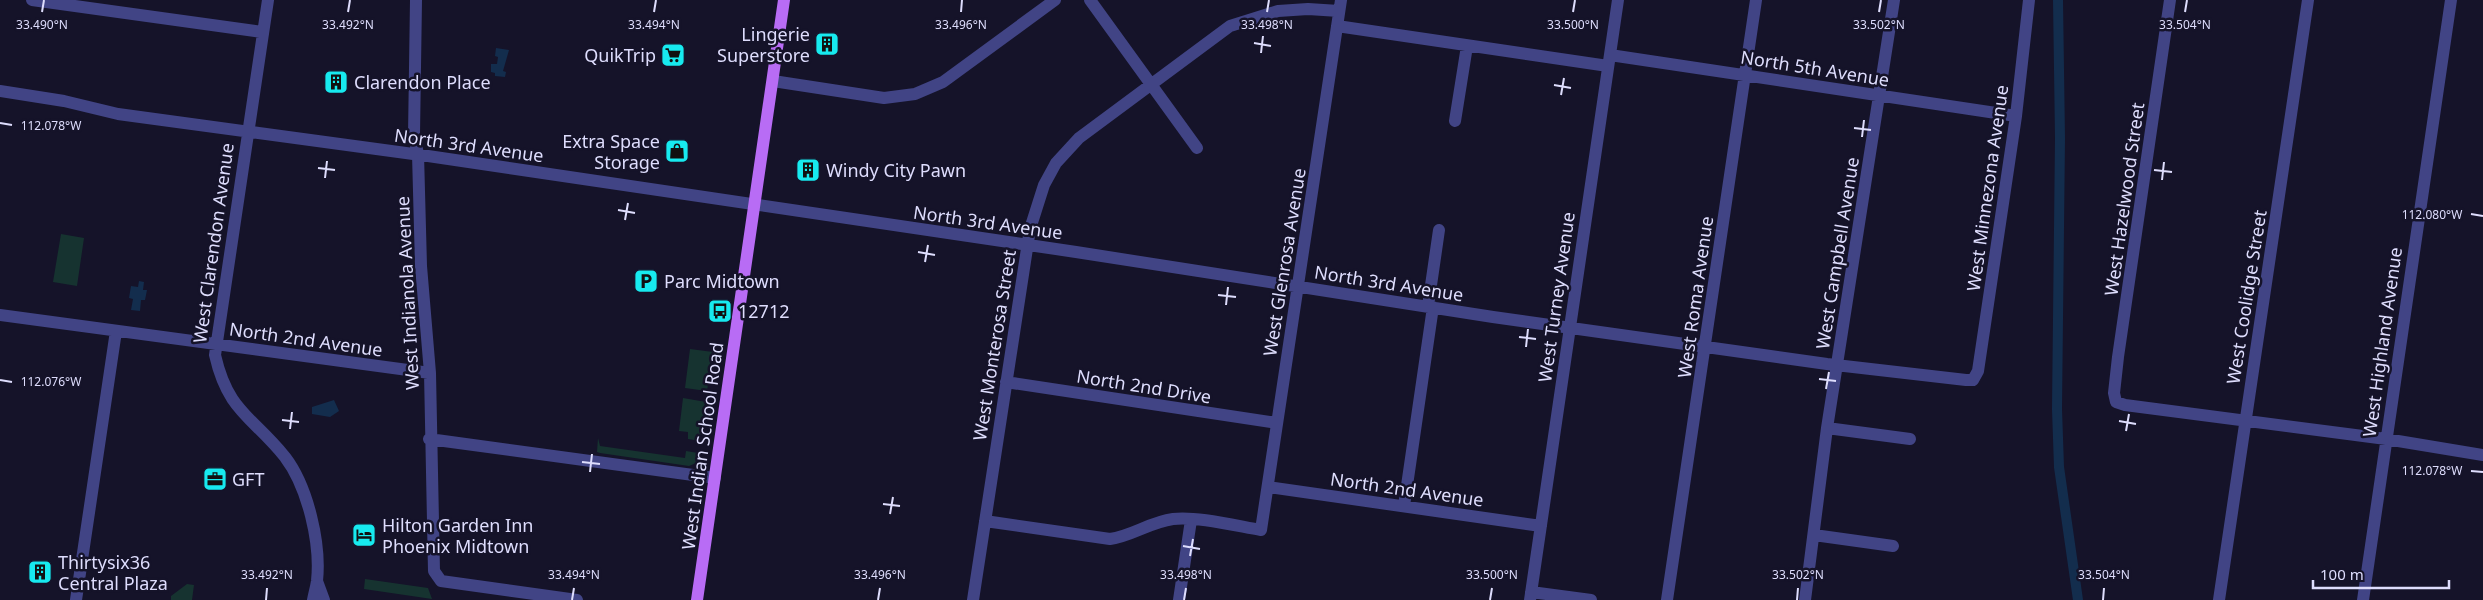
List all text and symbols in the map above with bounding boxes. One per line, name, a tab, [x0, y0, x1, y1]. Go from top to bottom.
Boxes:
text: 33.490°N	[16, 16, 68, 33]
text: 33.492°N	[322, 16, 374, 33]
text: 33.494°N	[628, 16, 680, 33]
text: 33.496°N	[935, 16, 987, 33]
text: 33.498°N	[1241, 16, 1293, 33]
text: 33.500°N	[1547, 16, 1599, 33]
text: 33.502°N	[1853, 16, 1905, 33]
text: 33.504°N	[2159, 16, 2211, 33]
place label: Lingerie Superstore	[717, 22, 810, 67]
building icon: Lingerie Superstore	[814, 31, 840, 57]
supermarket icon: QuikTrip	[660, 42, 686, 68]
place label: QuikTrip	[584, 43, 656, 67]
street label: North 5th Avenue	[1739, 44, 1891, 92]
building icon: Clarendon Place	[323, 69, 349, 95]
place label: Clarendon Place	[354, 70, 491, 94]
street label: West Minnezona Avenue	[1961, 83, 2013, 293]
street label: West Hazelwood Street	[2099, 100, 2150, 297]
text: 112.078°W	[21, 117, 81, 134]
street label: North 3rd Avenue	[393, 123, 545, 167]
place label: Extra Space Storage	[562, 129, 660, 174]
shop icon: Extra Space Storage	[664, 138, 690, 164]
street label: West Clarendon Avenue	[187, 141, 239, 345]
street label: West Campbell Avenue	[1810, 155, 1864, 351]
building icon: Windy City Pawn	[795, 157, 821, 183]
place label: Windy City Pawn	[826, 158, 966, 182]
street label: West Glenrosa Avenue	[1257, 166, 1311, 358]
street label: West Indianola Avenue	[390, 195, 424, 391]
street label: North 3rd Avenue	[912, 200, 1064, 244]
text: 112.080°W	[2402, 206, 2462, 223]
street label: West Coolidge Street	[2220, 208, 2272, 386]
street label: West Turney Avenue	[1532, 210, 1580, 384]
street label: West Roma Avenue	[1672, 215, 1718, 379]
street label: West Highland Avenue	[2357, 246, 2407, 438]
street label: West Monterosa Street	[967, 247, 1021, 442]
street label: North 3rd Avenue	[1313, 259, 1465, 307]
parking icon: Parc Midtown	[633, 268, 659, 294]
place label: Parc Midtown	[664, 269, 780, 293]
bus stop icon: 12712	[707, 298, 733, 324]
place label: 12712	[738, 299, 789, 323]
street label: North 2nd Avenue	[228, 316, 384, 362]
street label: West Indian School Road	[676, 341, 728, 551]
street label: North 2nd Drive	[1075, 364, 1213, 408]
text: 112.076°W	[21, 373, 81, 390]
text: 112.078°W	[2402, 462, 2462, 479]
office icon: GFT	[202, 466, 228, 492]
street label: North 2nd Avenue	[1329, 466, 1485, 512]
place label: GFT	[232, 467, 264, 491]
place label: Hilton Garden Inn Phoenix Midtown	[382, 513, 533, 558]
hotel icon: Hilton Garden Inn Phoenix Midtown	[351, 522, 377, 548]
place label: Thirtysix36 Central Plaza	[58, 550, 168, 595]
scale bar	[2313, 558, 2449, 590]
building icon: Thirtysix36 Central Plaza	[27, 559, 53, 585]
text: 100 m	[2320, 564, 2364, 584]
text: 33.492°N	[241, 566, 293, 583]
text: 33.494°N	[548, 566, 600, 583]
text: 33.496°N	[854, 566, 906, 583]
text: 33.498°N	[1160, 566, 1212, 583]
text: 33.500°N	[1466, 566, 1518, 583]
text: 33.502°N	[1772, 566, 1824, 583]
text: 33.504°N	[2078, 566, 2130, 583]

